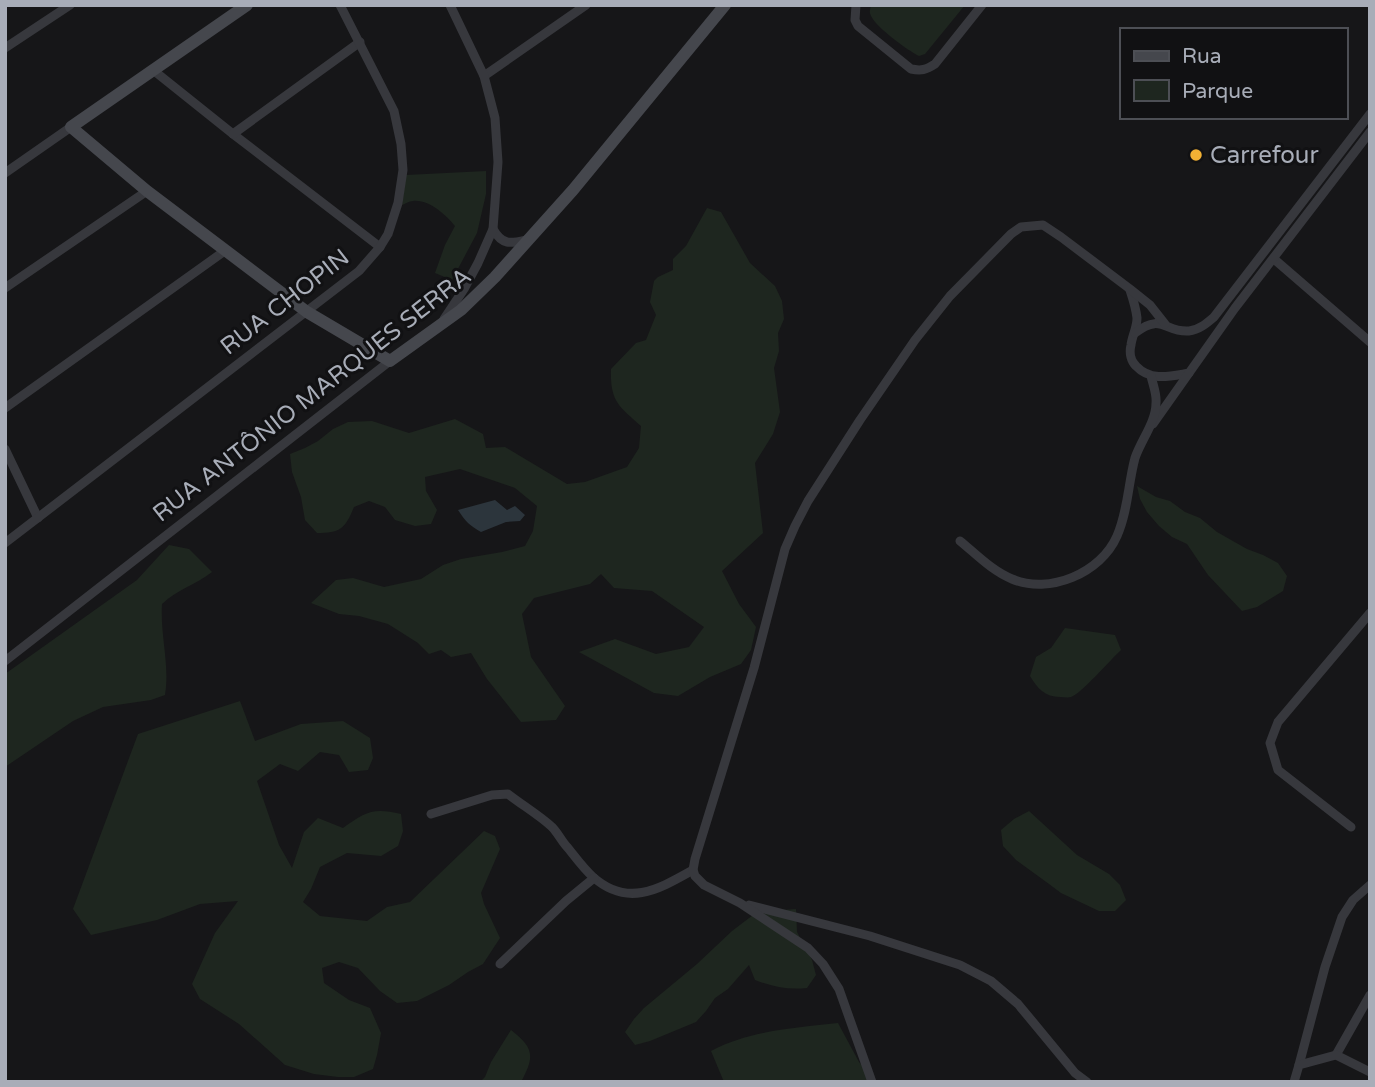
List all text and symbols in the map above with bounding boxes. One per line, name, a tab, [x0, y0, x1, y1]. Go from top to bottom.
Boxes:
legend	[1120, 28, 1347, 119]
text: Rua	[1182, 44, 1222, 69]
text: Parque	[1182, 79, 1253, 104]
place label: Carrefour	[1210, 141, 1319, 170]
marker: Carrefour	[1188, 147, 1204, 163]
street label: RUA CHOPIN	[215, 243, 355, 361]
street label: RUA ANTÔNIO MARQUES SERRA	[147, 262, 477, 528]

